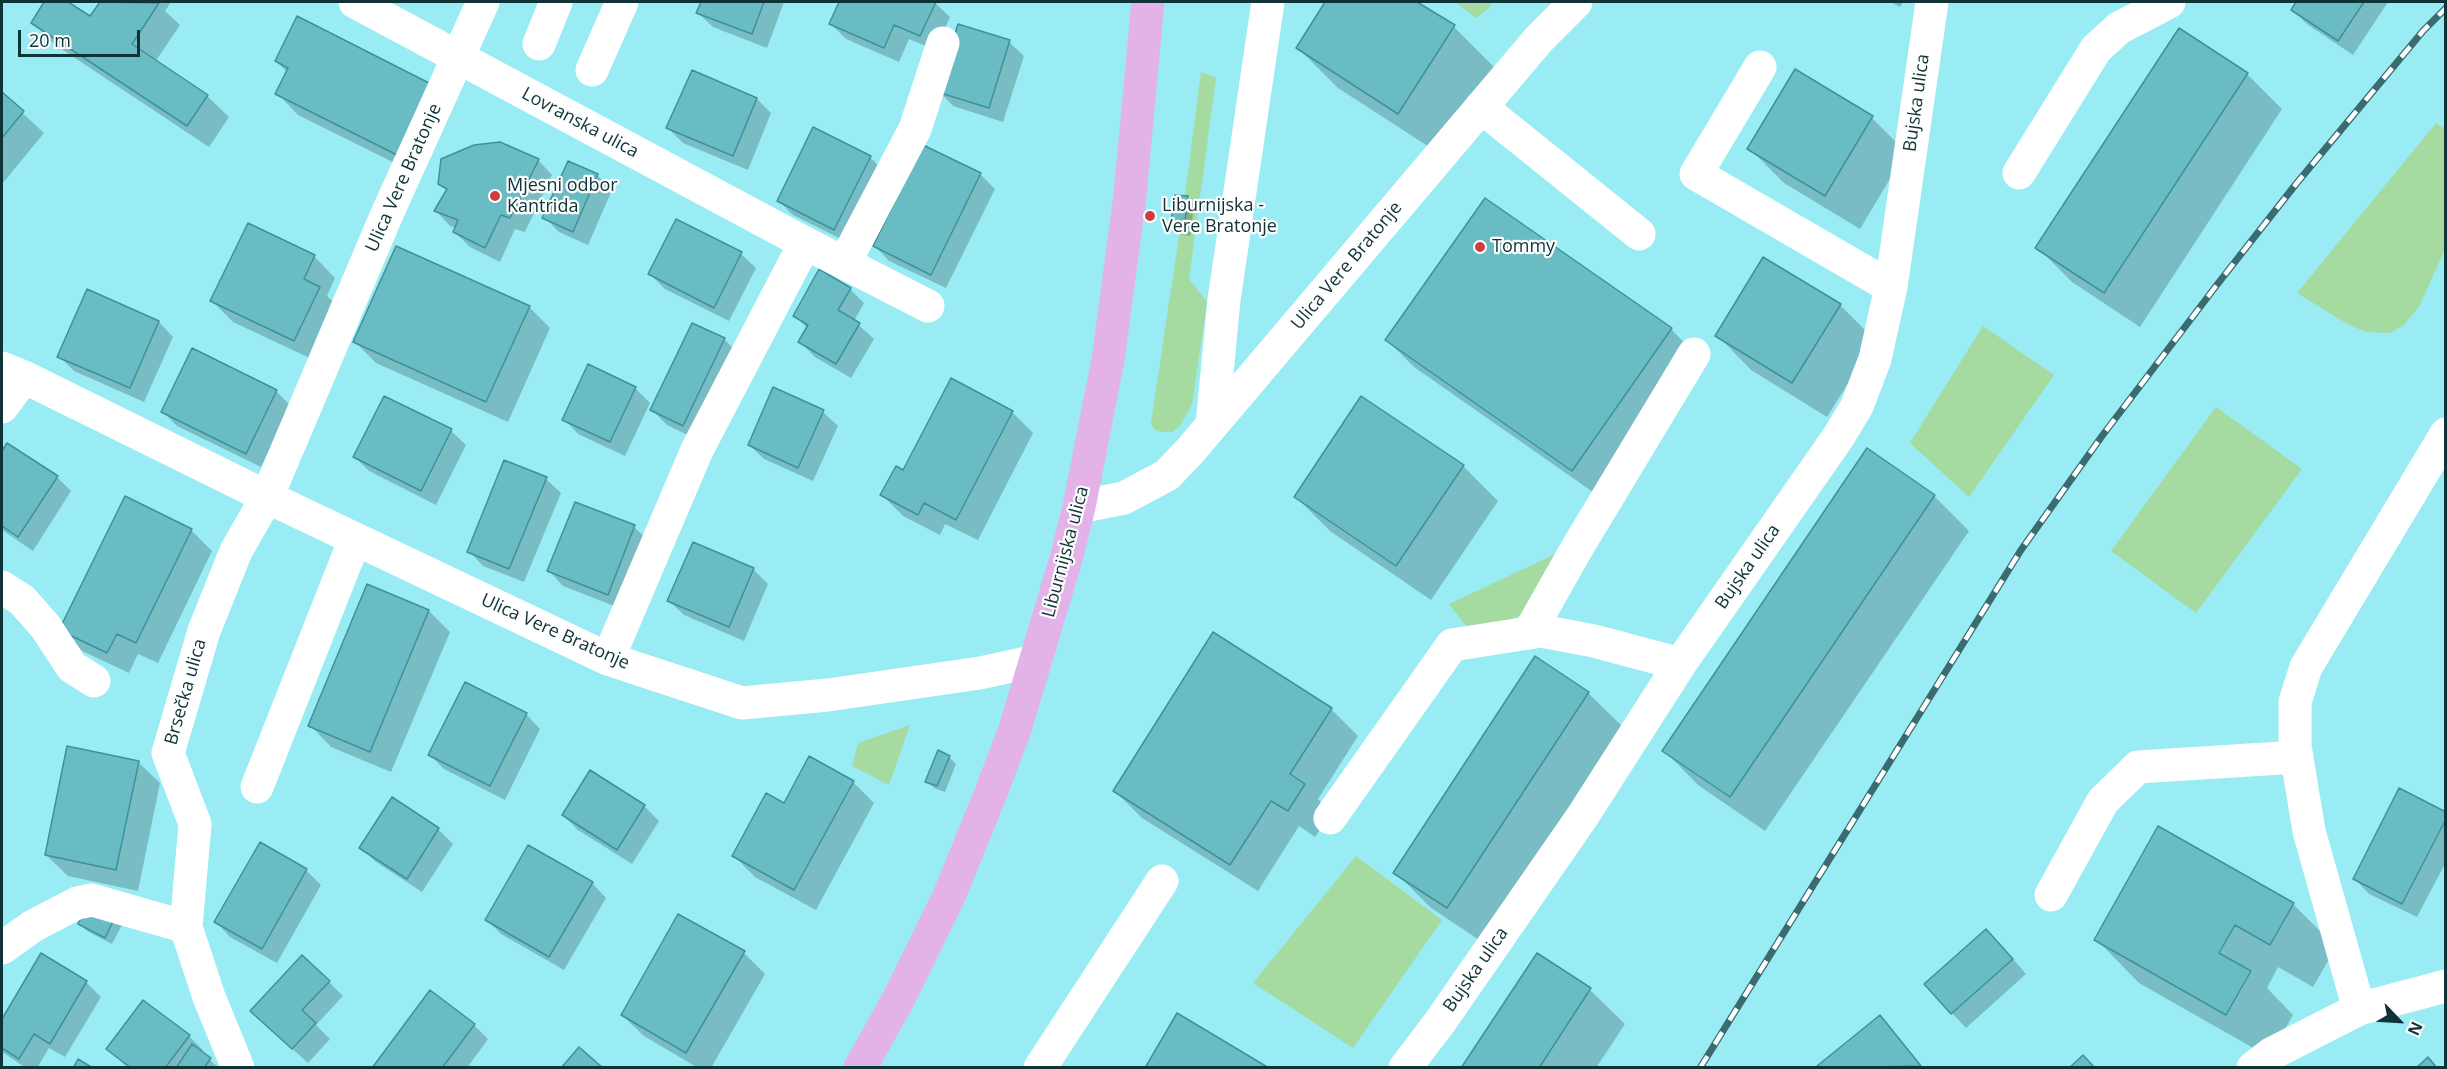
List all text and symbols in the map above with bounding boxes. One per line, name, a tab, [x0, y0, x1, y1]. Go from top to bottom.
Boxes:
scale bar	[21, 18, 142, 56]
text: 20 m	[29, 28, 71, 52]
street label: Bujska ulica	[1899, 53, 1935, 153]
street label: Lovranska ulica	[518, 83, 642, 163]
street label: Ulica Vere Bratonje	[362, 100, 446, 256]
place label: Mjesni odbor Kantrida	[507, 175, 618, 218]
marker: Mjesni odbor Kantrida	[488, 189, 502, 203]
place label: Liburnijska - Vere Bratonje	[1162, 195, 1277, 238]
street label: Ulica Vere Bratonje	[1287, 198, 1407, 334]
marker: Liburnijska - Vere Bratonje	[1143, 209, 1157, 223]
place label: Tommy	[1492, 236, 1555, 258]
marker: Tommy	[1473, 240, 1487, 254]
street label: Liburnijska ulica	[1038, 484, 1094, 620]
street label: Bujska ulica	[1711, 520, 1785, 614]
street label: Ulica Vere Bratonje	[477, 590, 633, 674]
street label: Brsečka ulica	[161, 637, 211, 747]
street label: Bujska ulica	[1439, 923, 1513, 1017]
north arrow	[2369, 991, 2429, 1051]
text: N	[2403, 1018, 2428, 1039]

